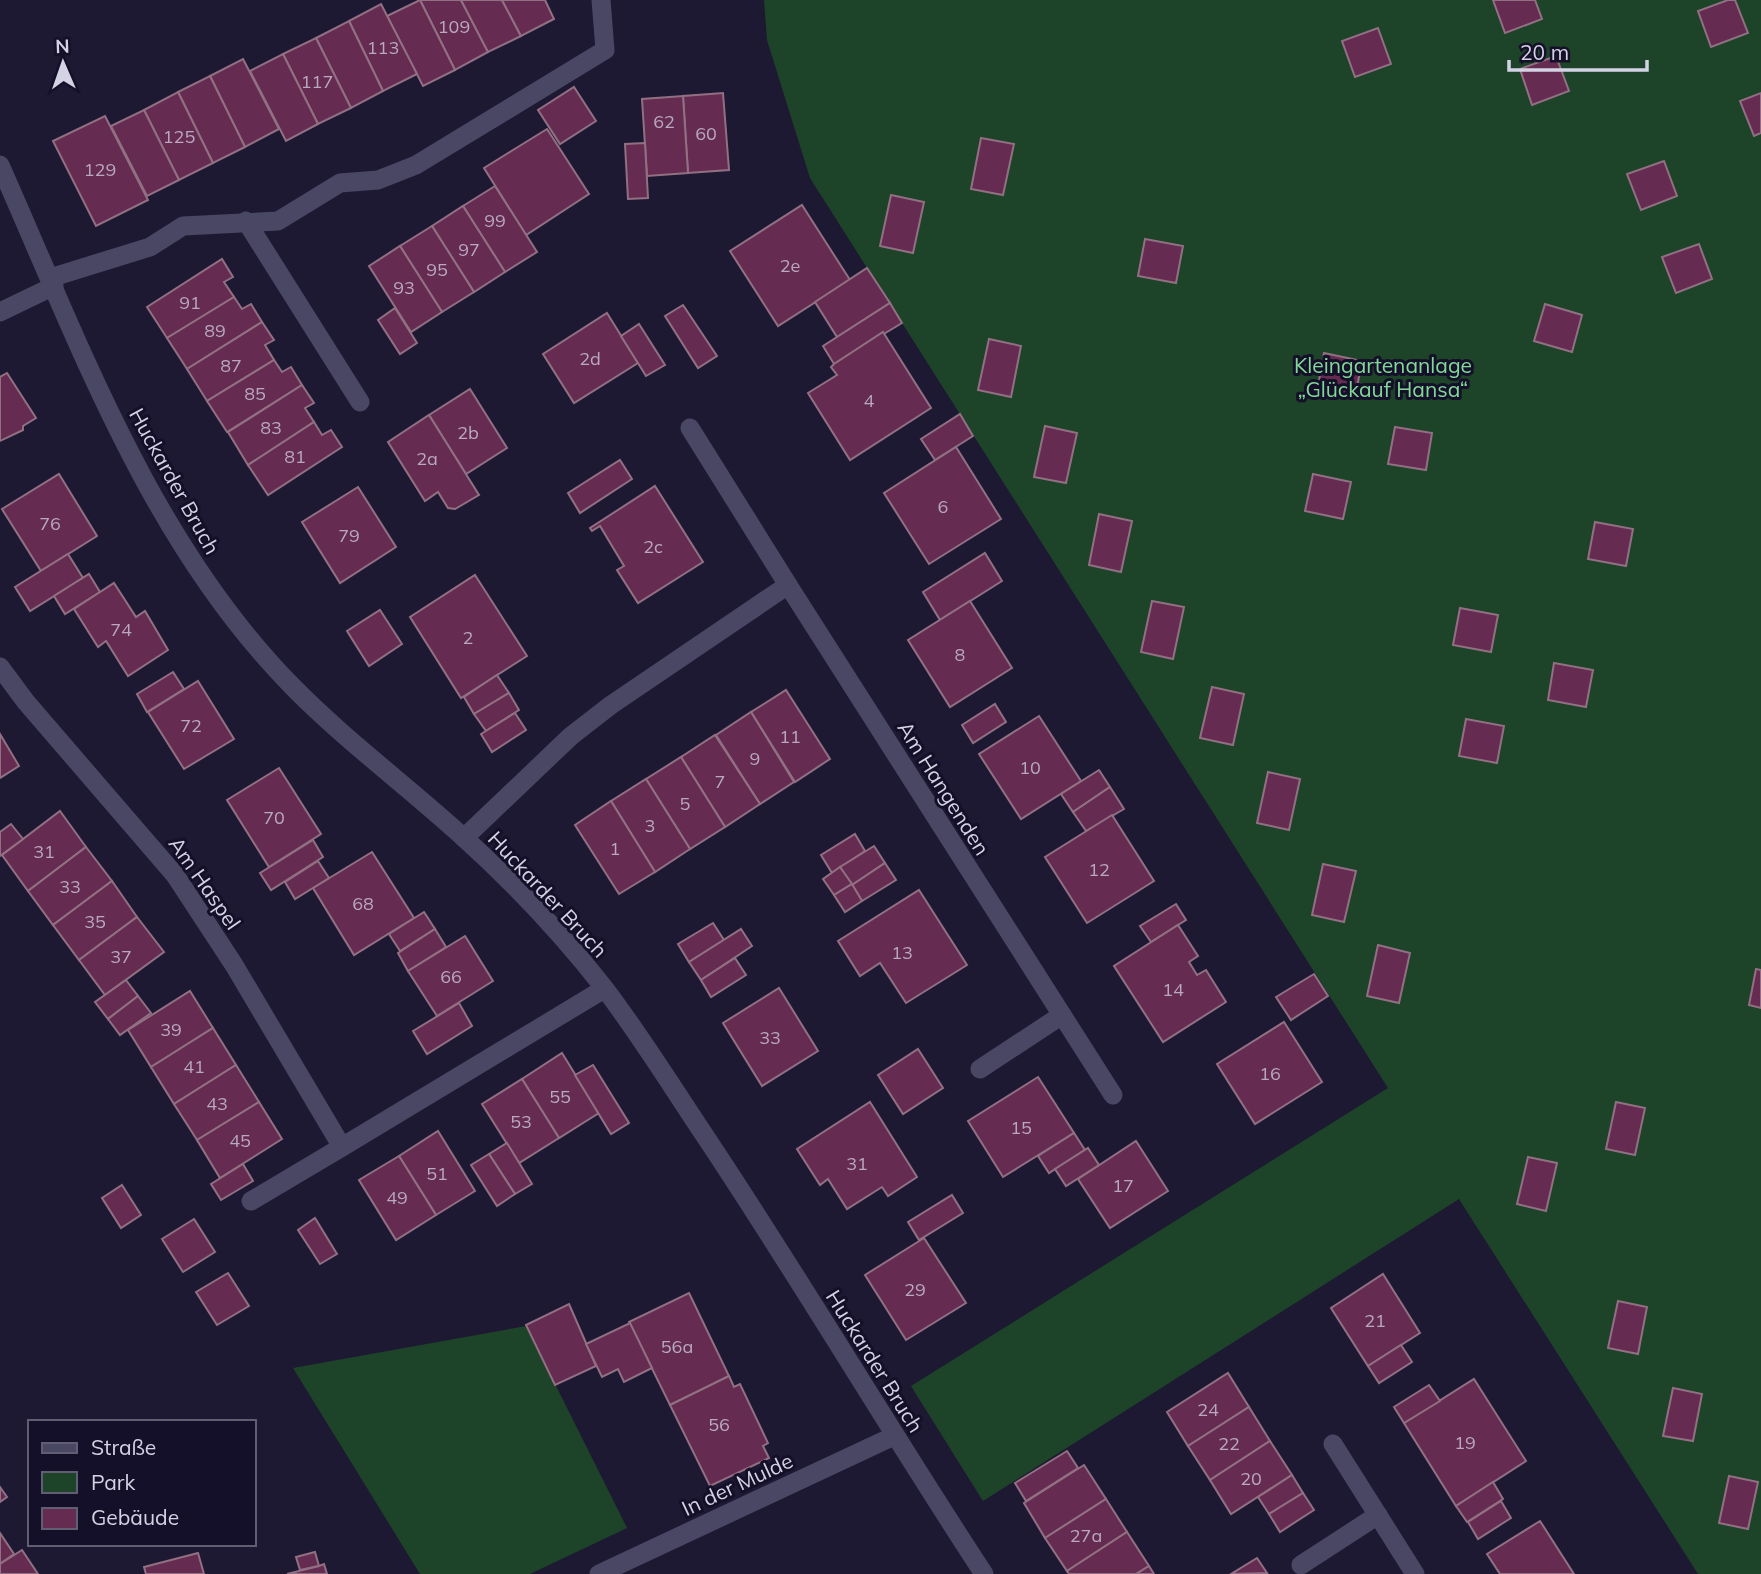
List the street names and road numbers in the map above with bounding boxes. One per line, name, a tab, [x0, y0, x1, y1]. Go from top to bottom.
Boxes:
street label: Huckarder Bruch	[124, 403, 226, 559]
street label: Am Hangenden	[892, 716, 996, 860]
street label: Huckarder Bruch	[483, 825, 613, 963]
street label: Am Haspel	[164, 832, 246, 934]
street label: Huckarder Bruch	[821, 1285, 929, 1437]
street label: In der Mulde	[677, 1447, 797, 1521]

